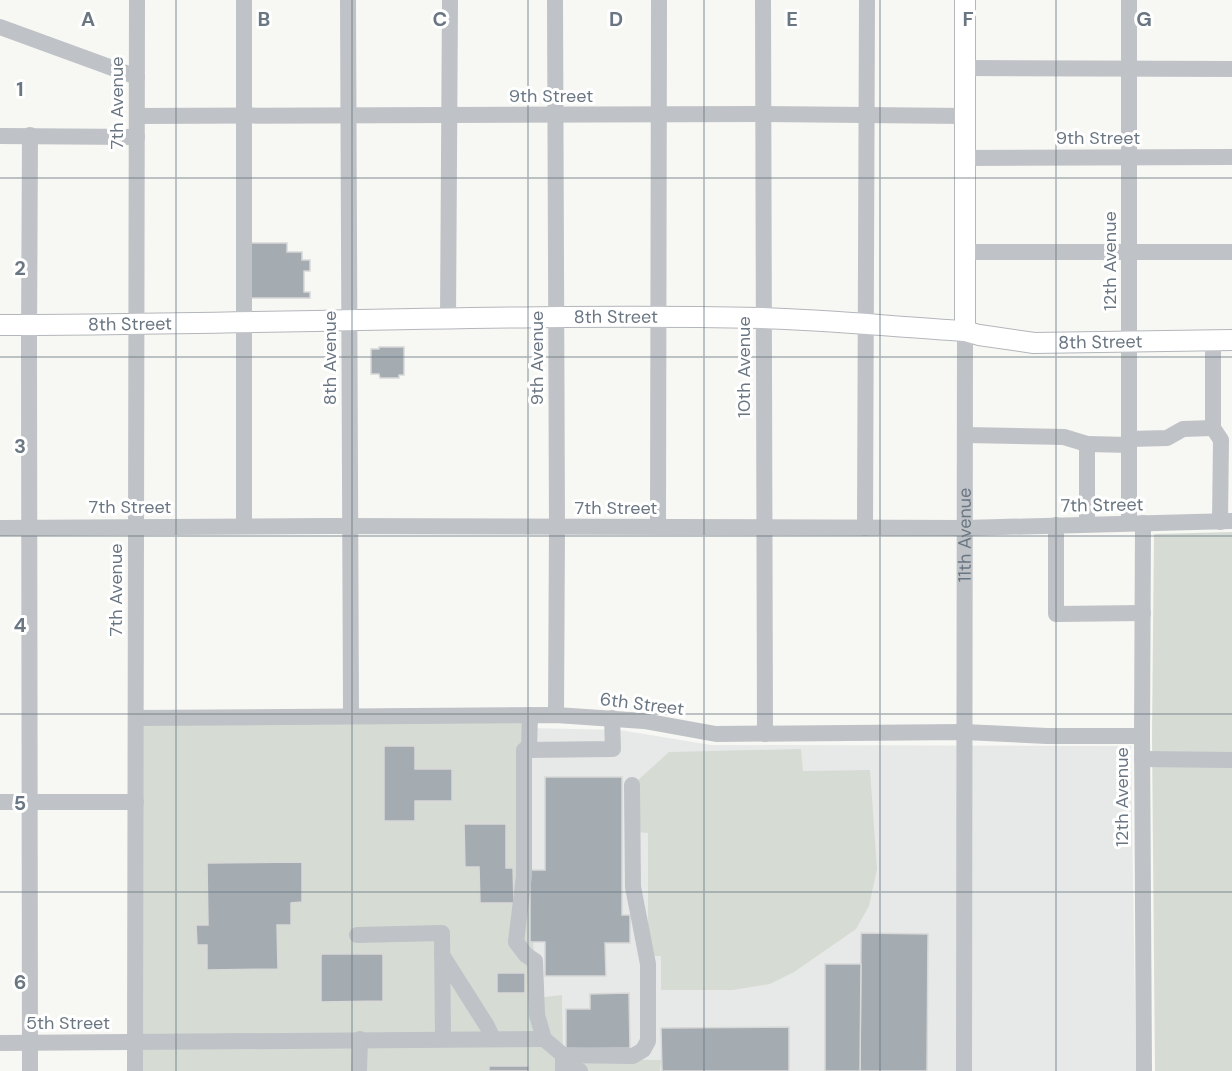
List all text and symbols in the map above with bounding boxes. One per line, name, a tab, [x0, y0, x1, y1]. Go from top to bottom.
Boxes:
text: A	[81, 6, 95, 32]
text: B	[258, 6, 270, 32]
text: C	[433, 6, 447, 32]
text: D	[609, 6, 623, 32]
text: E	[786, 6, 798, 32]
text: F	[962, 6, 974, 32]
text: G	[1136, 6, 1152, 32]
street label: 7th Avenue	[105, 57, 129, 149]
text: 1	[16, 76, 24, 102]
street label: 9th Street	[509, 84, 593, 108]
street label: 9th Street	[1056, 126, 1140, 150]
street label: 12th Avenue	[1098, 211, 1122, 311]
text: 2	[14, 255, 26, 281]
street label: 8th Street	[574, 305, 658, 329]
street label: 8th Street	[88, 311, 172, 337]
street label: 8th Avenue	[318, 311, 342, 405]
street label: 9th Avenue	[525, 311, 549, 405]
street label: 10th Avenue	[732, 316, 756, 418]
street label: 8th Street	[1058, 329, 1143, 355]
text: 3	[14, 433, 26, 459]
street label: 11th Avenue	[953, 488, 977, 582]
street label: 7th Street	[1060, 492, 1144, 518]
street label: 7th Street	[89, 495, 171, 519]
street label: 7th Street	[575, 496, 657, 520]
street label: 7th Avenue	[104, 544, 128, 636]
text: 4	[14, 612, 27, 638]
street label: 6th Street	[599, 687, 685, 721]
street label: 12th Avenue	[1110, 747, 1134, 847]
text: 5	[14, 790, 26, 816]
text: 6	[14, 969, 26, 995]
street label: 5th Street	[26, 1011, 110, 1035]

